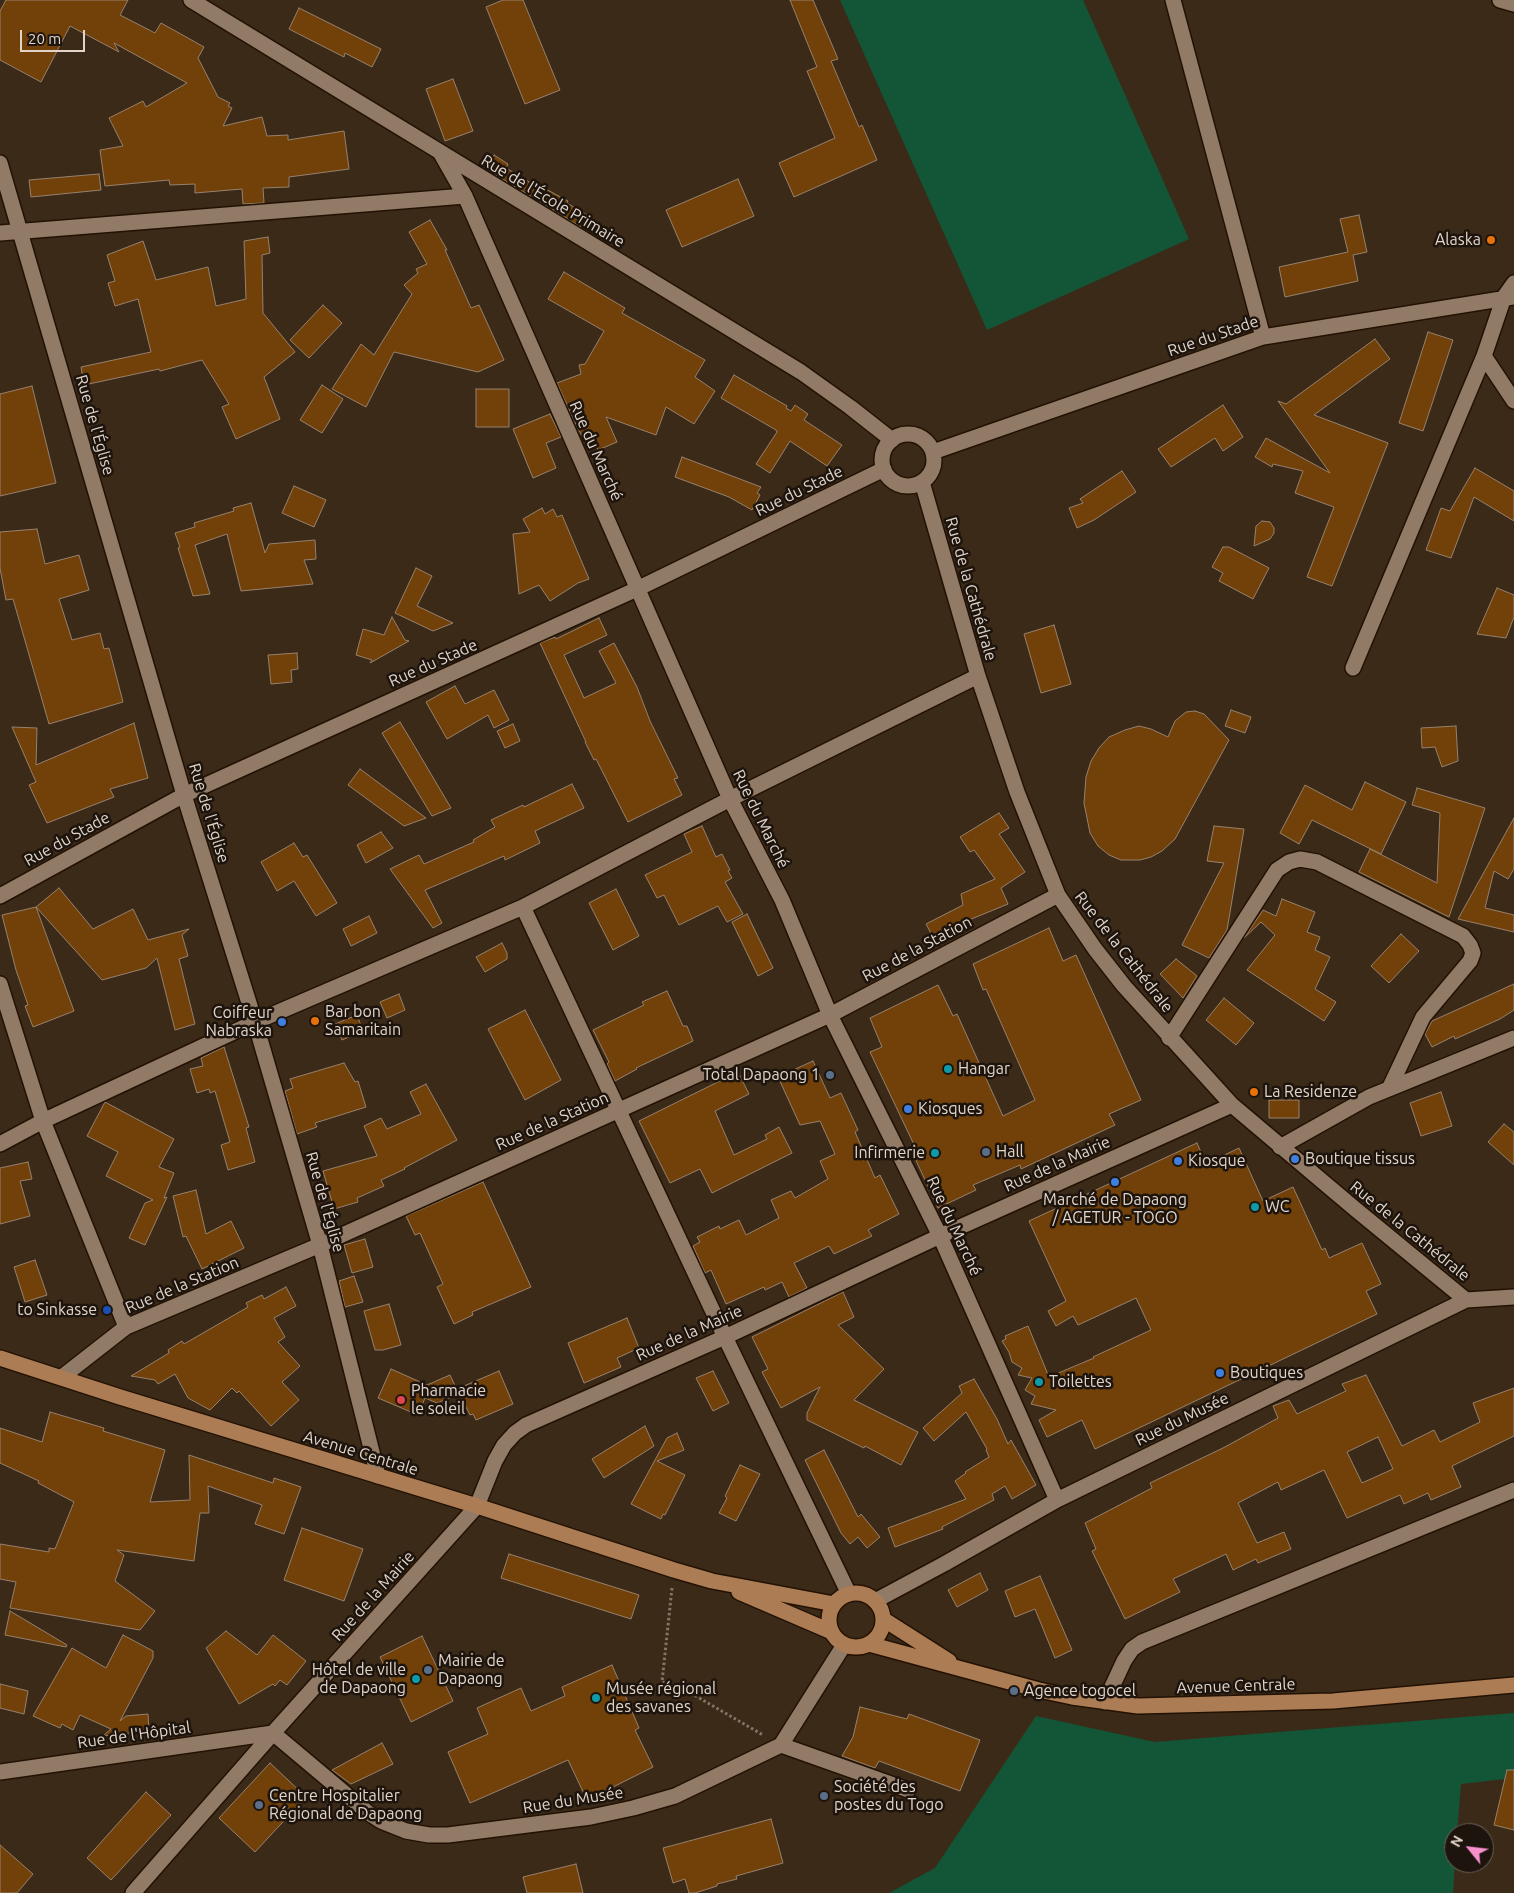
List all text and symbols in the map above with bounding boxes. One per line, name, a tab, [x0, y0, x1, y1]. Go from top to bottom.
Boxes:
scale bar	[22, 20, 88, 52]
text: 20 m	[28, 30, 61, 47]
street label: Rue de l'École Primaire	[478, 150, 628, 252]
place label: Alaska	[1435, 230, 1481, 250]
marker: Alaska	[1485, 234, 1497, 246]
street label: Rue du Stade	[1165, 311, 1261, 361]
street label: Rue de l'Église	[72, 373, 118, 477]
street label: Rue du Marché	[565, 398, 627, 504]
street label: Rue du Stade	[752, 462, 846, 520]
street label: Rue de la Cathédrale	[941, 515, 1001, 663]
street label: Rue du Stade	[386, 635, 480, 691]
street label: Rue de l'Église	[185, 761, 233, 865]
street label: Rue du Marché	[729, 767, 793, 871]
street label: Rue du Stade	[21, 808, 113, 870]
street label: Rue de la Cathédrale	[1071, 888, 1177, 1016]
street label: Rue de la Station	[859, 912, 975, 986]
place label: Bar bon Samaritain	[325, 1002, 401, 1040]
place label: Coiffeur Nabraska	[205, 1003, 272, 1041]
marker: Bar bon Samaritain	[309, 1015, 321, 1027]
marker: Coiffeur Nabraska	[276, 1016, 288, 1028]
place label: Hangar	[958, 1059, 1010, 1079]
marker: Hangar	[942, 1063, 954, 1075]
place label: Total Dapaong 1	[703, 1065, 820, 1085]
marker: Total Dapaong 1	[824, 1069, 836, 1081]
place label: La Residenze	[1264, 1082, 1357, 1102]
marker: La Residenze	[1248, 1086, 1260, 1098]
street label: Rue de la Station	[493, 1088, 611, 1154]
place label: Kiosques	[918, 1099, 983, 1119]
marker: Kiosques	[902, 1103, 914, 1115]
street label: Rue de la Mairie	[1001, 1132, 1113, 1196]
place label: Hall	[996, 1142, 1024, 1162]
place label: Infirmerie	[854, 1143, 925, 1163]
marker: Hall	[980, 1146, 992, 1158]
marker: Infirmerie	[929, 1147, 941, 1159]
place label: Boutique tissus	[1305, 1149, 1415, 1169]
street label: Rue de l'Église	[302, 1150, 348, 1254]
place label: Kiosque	[1188, 1151, 1246, 1171]
marker: Boutique tissus	[1289, 1153, 1301, 1165]
marker: Kiosque	[1172, 1155, 1184, 1167]
street label: Rue du Marché	[923, 1173, 985, 1279]
marker: Marché de Dapaong / AGETUR - TOGO	[1109, 1176, 1121, 1188]
street label: Rue de la Cathédrale	[1346, 1177, 1474, 1285]
place label: Marché de Dapaong / AGETUR - TOGO	[1043, 1190, 1187, 1228]
place label: WC	[1265, 1197, 1290, 1217]
marker: WC	[1249, 1201, 1261, 1213]
street label: Rue de la Station	[123, 1253, 241, 1317]
place label: to Sinkasse	[17, 1300, 97, 1320]
street label: Rue de la Mairie	[633, 1301, 745, 1365]
marker: to Sinkasse	[101, 1304, 113, 1316]
place label: Boutiques	[1230, 1363, 1303, 1383]
marker: Boutiques	[1214, 1367, 1226, 1379]
place label: Toilettes	[1049, 1372, 1112, 1392]
marker: Toilettes	[1033, 1376, 1045, 1388]
place label: Pharmacie le soleil	[411, 1381, 486, 1419]
street label: Rue du Musée	[1132, 1388, 1232, 1450]
marker: Pharmacie le soleil	[395, 1394, 407, 1406]
street label: Avenue Centrale	[301, 1426, 421, 1480]
street label: Rue de la Mairie	[328, 1547, 418, 1645]
place label: Mairie de Dapaong	[438, 1651, 505, 1689]
place label: Hôtel de ville de Dapaong	[312, 1660, 406, 1698]
marker: Mairie de Dapaong	[422, 1664, 434, 1676]
marker: Hôtel de ville de Dapaong	[410, 1673, 422, 1685]
street label: Avenue Centrale	[1176, 1674, 1296, 1698]
place label: Musée régional des savanes	[606, 1679, 716, 1717]
place label: Agence togocel	[1024, 1681, 1136, 1701]
marker: Agence togocel	[1008, 1685, 1020, 1697]
marker: Musée régional des savanes	[590, 1692, 602, 1704]
street label: Rue de l'Hôpital	[76, 1718, 192, 1752]
place label: Société des postes du Togo	[834, 1777, 944, 1815]
street label: Rue du Musée	[521, 1783, 625, 1817]
place label: Centre Hospitalier Régional de Dapaong	[269, 1786, 422, 1824]
marker: Société des postes du Togo	[818, 1790, 830, 1802]
marker: Centre Hospitalier Régional de Dapaong	[253, 1799, 265, 1811]
north arrow	[1444, 1823, 1494, 1873]
text: N	[1447, 1833, 1466, 1850]

